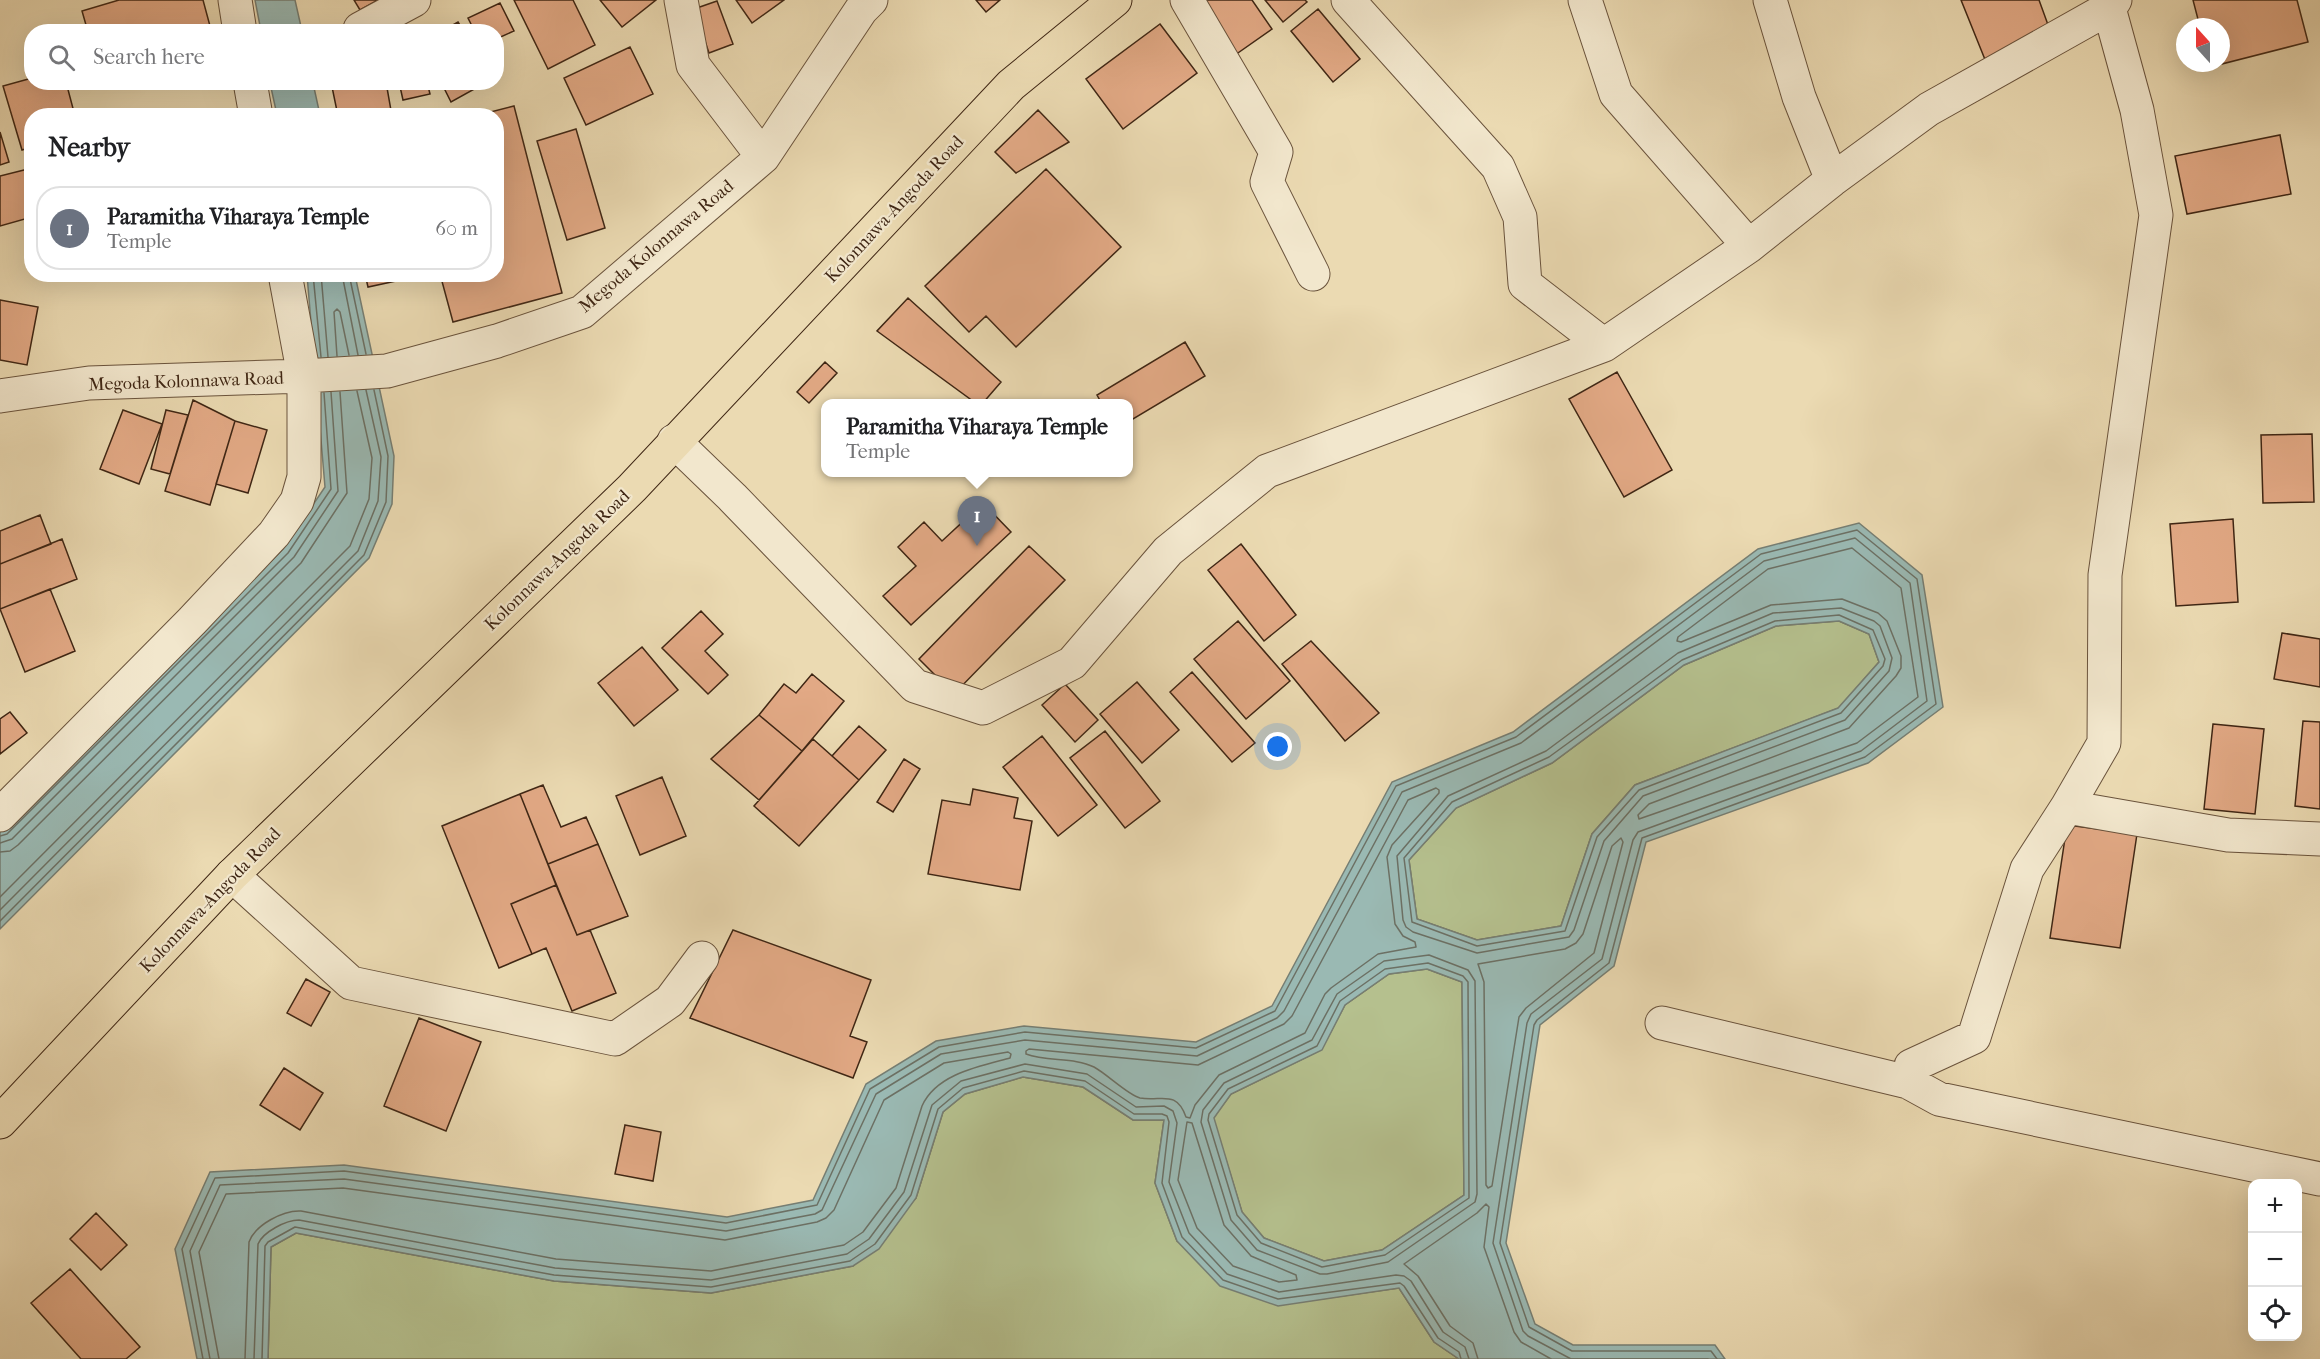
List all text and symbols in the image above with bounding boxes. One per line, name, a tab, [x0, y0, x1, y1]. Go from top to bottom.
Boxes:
north arrow	[2176, 18, 2230, 72]
search box	[24, 24, 504, 90]
icon: search	[45, 41, 78, 74]
text: Search here	[93, 44, 205, 70]
street label: Kolonnawa-Angoda Road	[821, 131, 968, 287]
text: Nearby	[48, 132, 130, 163]
street label: Megoda Kolonnawa Road	[575, 175, 738, 317]
text: Paramitha Viharaya Temple	[107, 204, 369, 230]
text: 1	[66, 217, 73, 240]
text: 60 m	[435, 217, 478, 240]
text: Temple	[107, 230, 171, 253]
street label: Megoda Kolonnawa Road	[88, 368, 284, 395]
popup	[821, 399, 1133, 477]
text: Paramitha Viharaya Temple	[846, 414, 1108, 440]
text: Temple	[846, 440, 910, 463]
street label: Kolonnawa-Angoda Road	[480, 485, 634, 635]
pin: 1	[958, 496, 996, 546]
your location	[1263, 732, 1292, 761]
street label: Kolonnawa-Angoda Road	[136, 823, 285, 977]
map controls	[2248, 1179, 2302, 1341]
button: +	[2248, 1179, 2302, 1233]
button: −	[2248, 1233, 2302, 1287]
button: locate	[2248, 1287, 2302, 1341]

